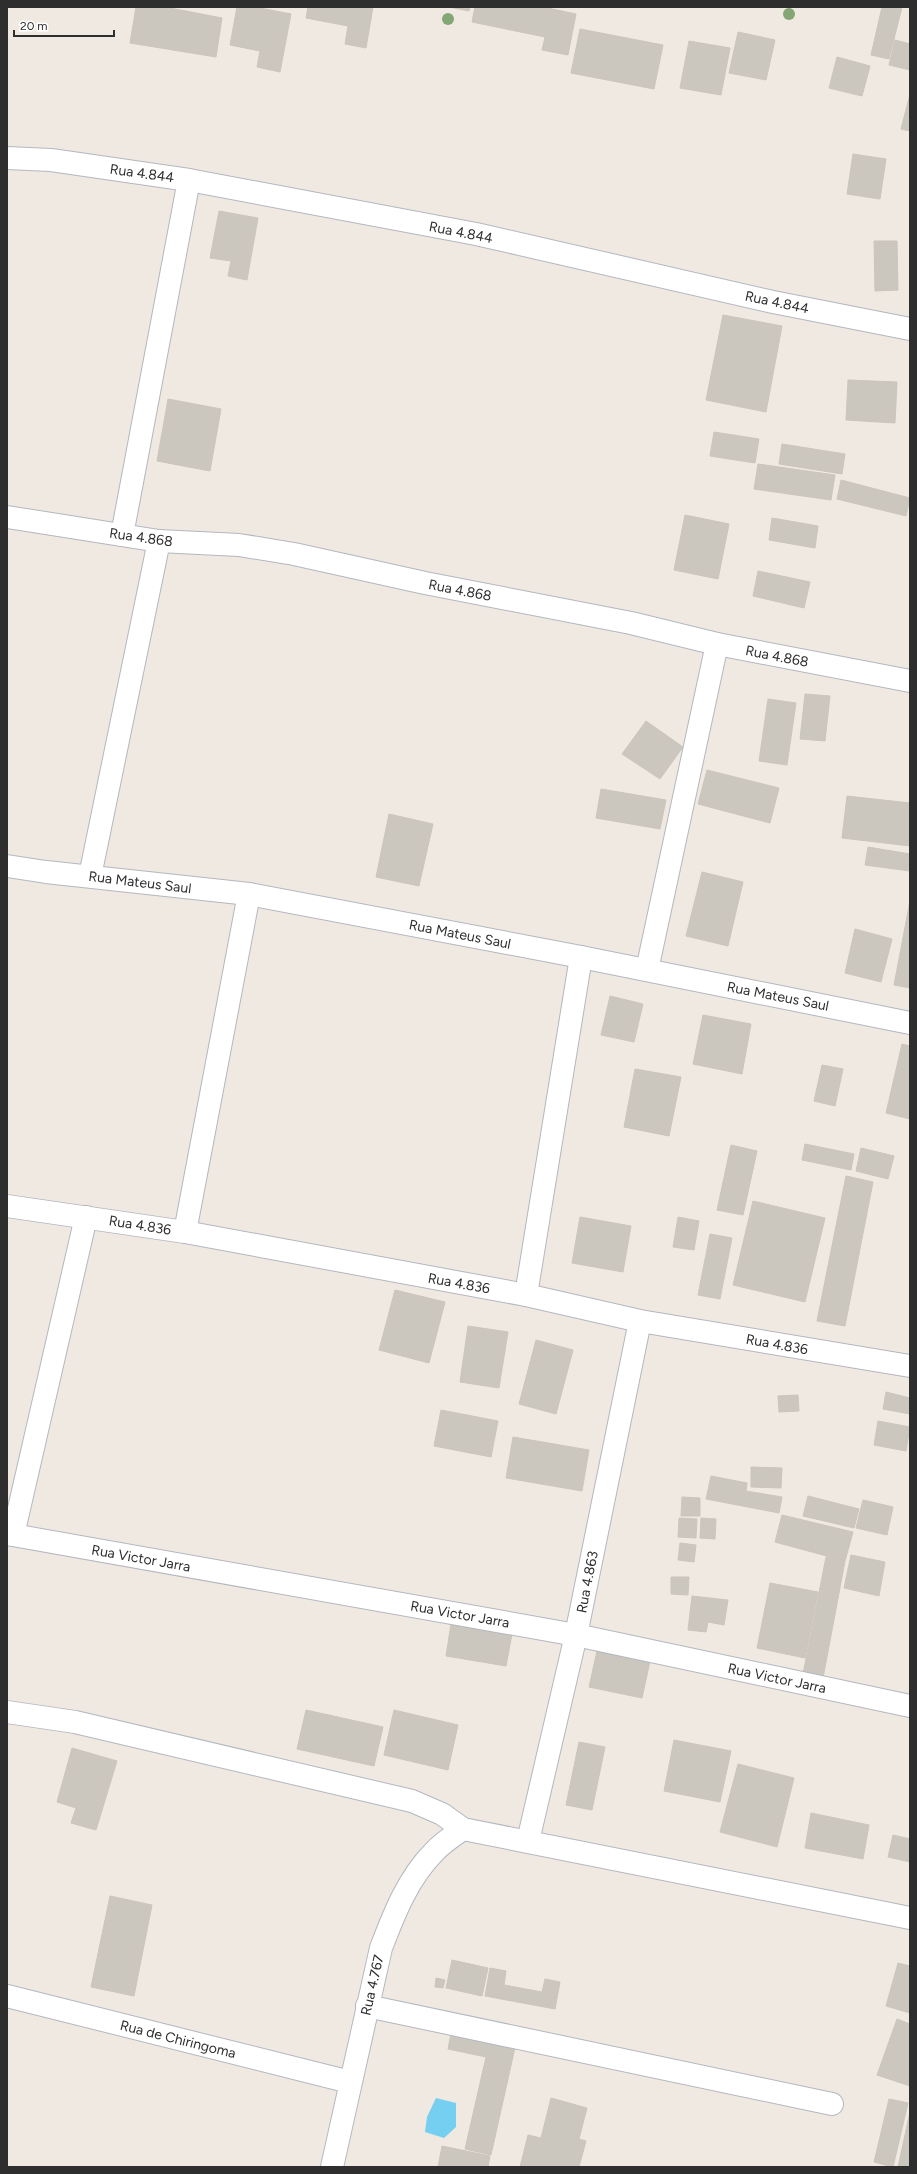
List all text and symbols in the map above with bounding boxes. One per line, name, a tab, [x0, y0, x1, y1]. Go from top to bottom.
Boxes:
scale bar	[14, 12, 114, 38]
text: 20 m	[20, 19, 48, 33]
street label: Rua 4.844	[109, 161, 175, 186]
street label: Rua 4.844	[427, 218, 495, 247]
street label: Rua 4.844	[743, 287, 811, 318]
street label: Rua 4.868	[108, 525, 174, 550]
street label: Rua 4.868	[427, 576, 493, 605]
street label: Rua 4.868	[744, 642, 810, 671]
street label: Rua Mateus Saul	[88, 868, 192, 897]
street label: Rua Mateus Saul	[407, 916, 512, 953]
street label: Rua Mateus Saul	[725, 978, 830, 1015]
street label: Rua 4.836	[108, 1212, 172, 1239]
street label: Rua 4.836	[426, 1270, 491, 1297]
street label: Rua 4.836	[744, 1331, 809, 1358]
street label: Rua Victor Jarra	[90, 1541, 192, 1576]
street label: Rua 4.863	[573, 1550, 602, 1615]
street label: Rua Victor Jarra	[409, 1597, 511, 1632]
street label: Rua Victor Jarra	[726, 1660, 828, 1697]
street label: Rua 4.767	[357, 1953, 388, 2017]
street label: Rua de Chiringoma	[118, 2017, 238, 2062]

